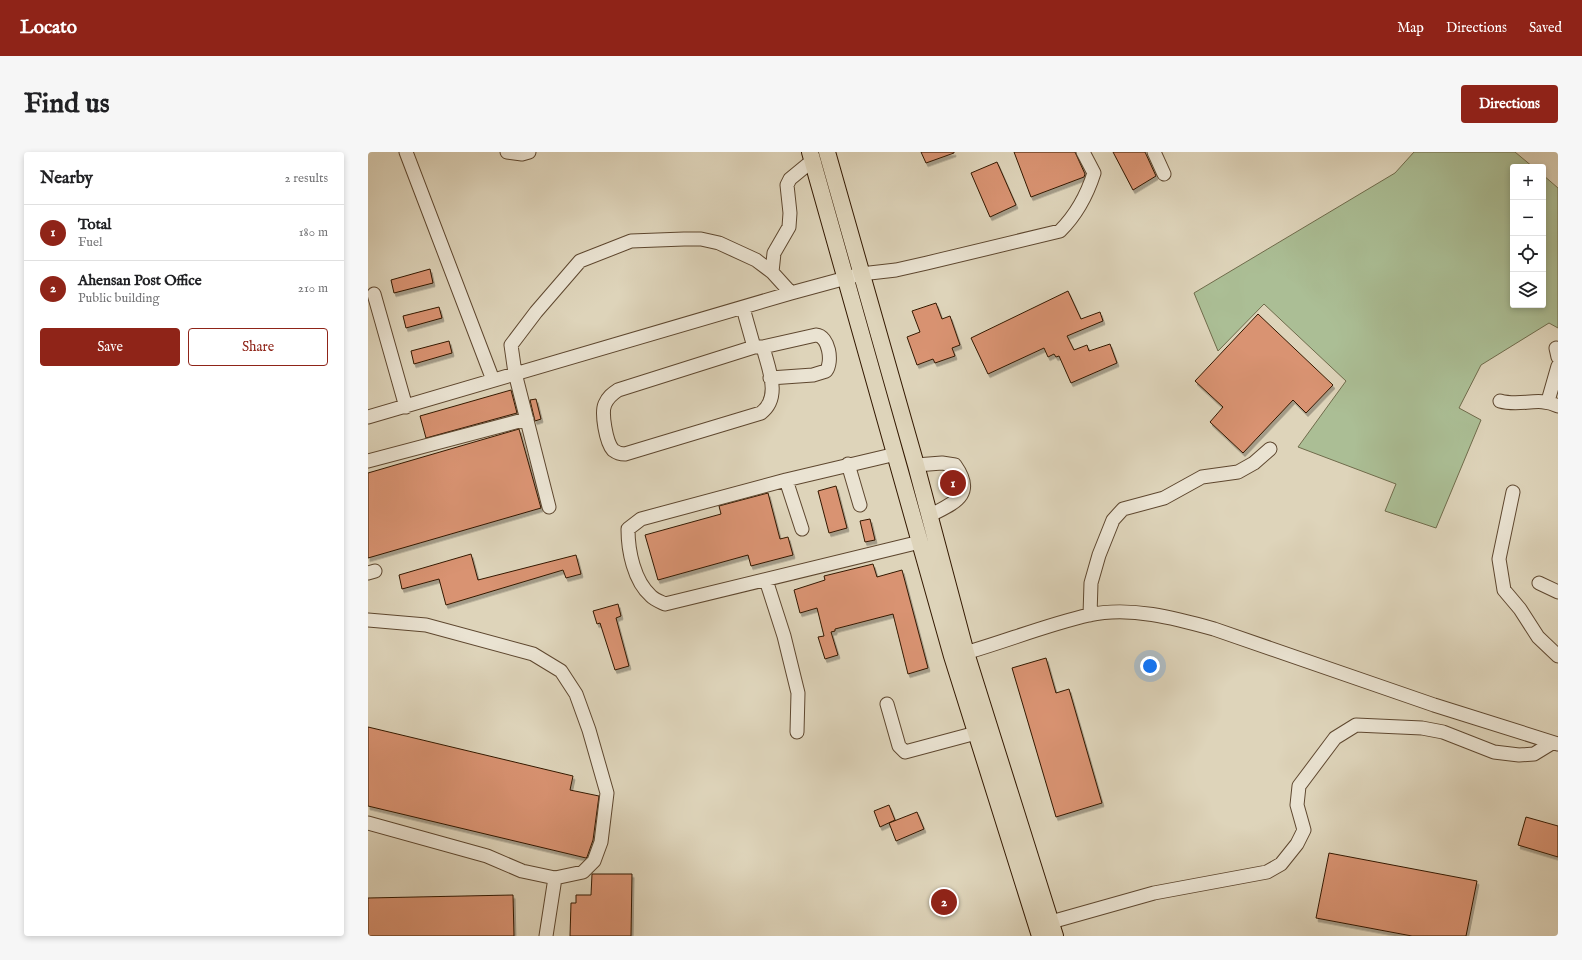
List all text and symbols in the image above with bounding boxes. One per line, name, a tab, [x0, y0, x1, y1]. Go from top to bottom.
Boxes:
text: Locato	[20, 16, 77, 40]
text: Map	[1397, 19, 1424, 37]
text: Directions	[1446, 19, 1507, 37]
text: Saved	[1529, 19, 1562, 37]
button: Directions	[1461, 85, 1558, 123]
text: Find us	[24, 87, 110, 122]
map controls	[1510, 164, 1546, 308]
button: +	[1510, 164, 1546, 200]
text: Nearby	[40, 168, 93, 189]
text: 2 results	[284, 170, 328, 187]
button: −	[1510, 200, 1546, 236]
text: Total	[78, 215, 111, 234]
text: 1	[51, 224, 55, 241]
text: 180 m	[299, 224, 328, 241]
text: Fuel	[78, 234, 102, 251]
button: locate	[1510, 236, 1546, 272]
text: Ahensan Post Office	[78, 271, 202, 290]
button: layers	[1510, 272, 1546, 308]
text: 2	[50, 280, 56, 297]
text: 210 m	[298, 280, 328, 297]
text: Public building	[78, 290, 160, 307]
button: Save	[40, 328, 180, 366]
button: Share	[188, 328, 328, 366]
pin: 1	[940, 468, 966, 498]
your location	[1140, 656, 1160, 676]
pin: 2	[931, 887, 957, 917]

